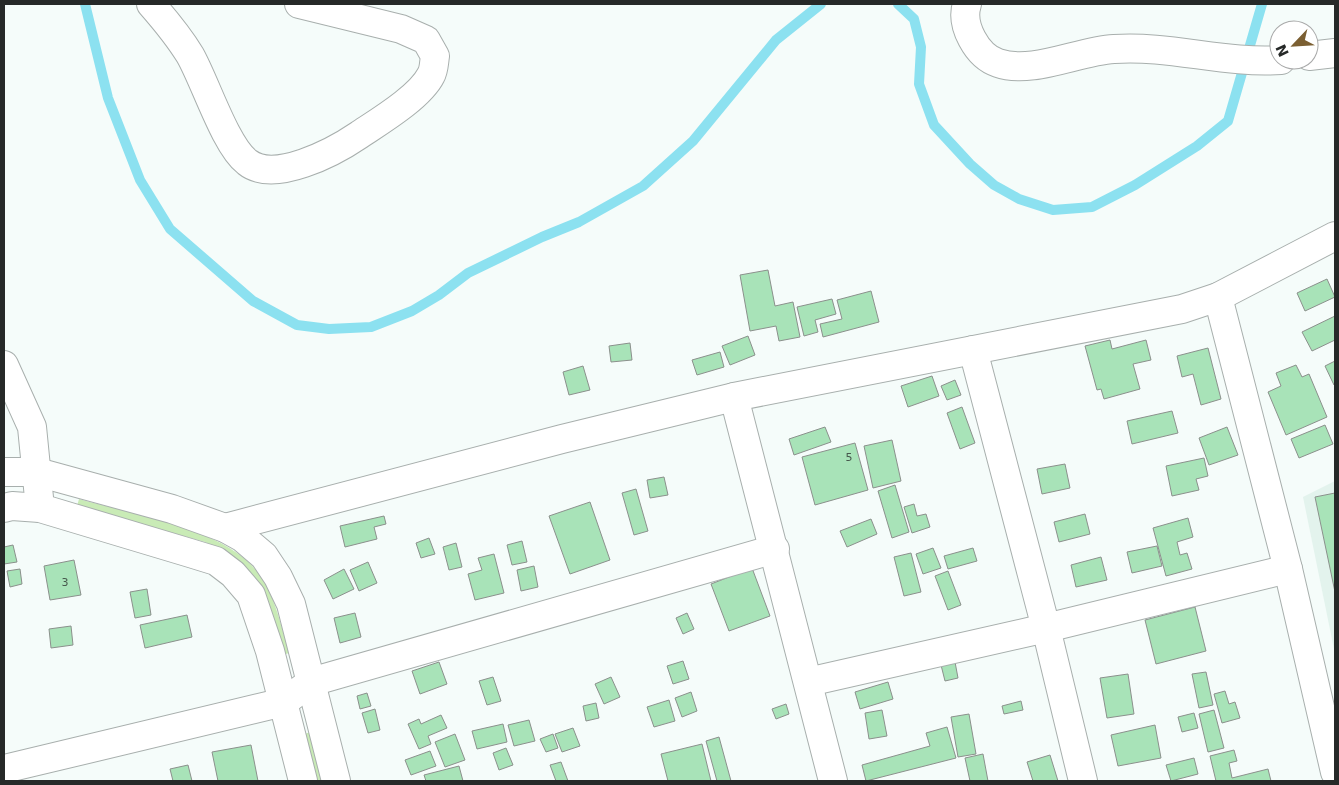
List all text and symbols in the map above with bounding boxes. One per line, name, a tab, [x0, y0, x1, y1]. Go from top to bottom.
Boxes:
north arrow	[1269, 20, 1319, 70]
text: N	[1272, 42, 1292, 59]
house number: 5	[846, 451, 853, 464]
house number: 3	[62, 576, 69, 589]

